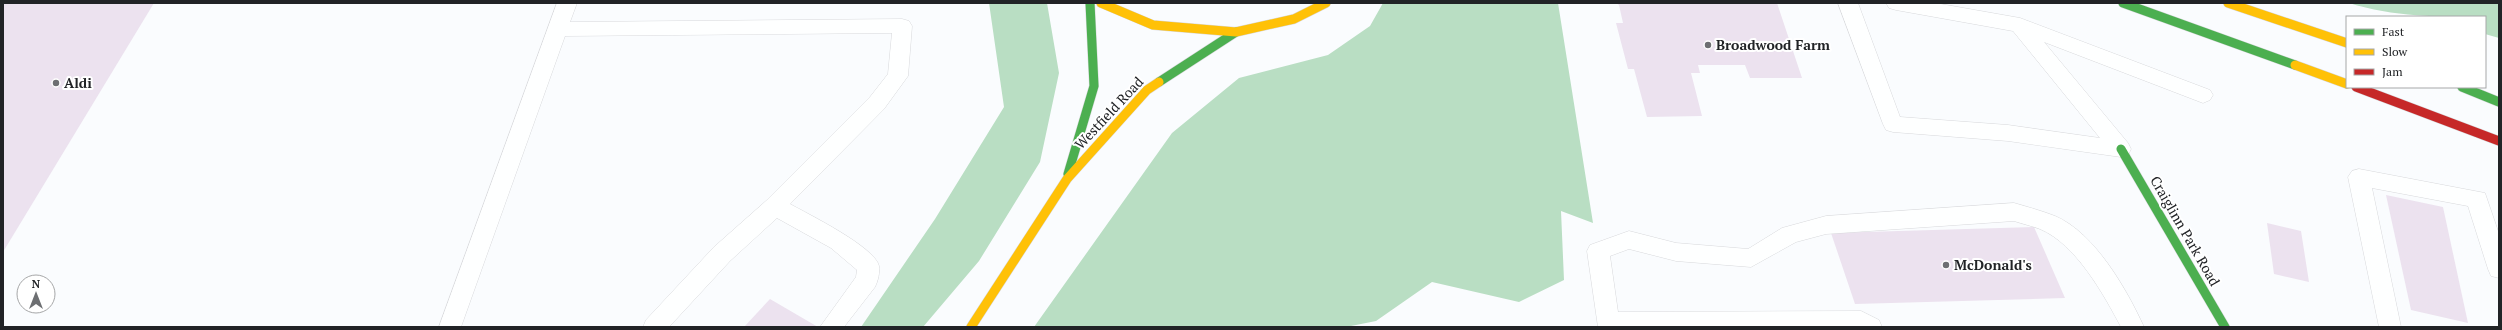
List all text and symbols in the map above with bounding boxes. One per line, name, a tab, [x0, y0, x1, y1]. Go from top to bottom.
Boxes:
legend	[2346, 16, 2486, 88]
text: Fast	[2382, 24, 2405, 39]
place label: Broadwood Farm	[1716, 35, 1830, 54]
marker: Broadwood Farm	[1703, 40, 1713, 50]
text: Slow	[2382, 44, 2408, 59]
text: Jam	[2382, 64, 2403, 79]
street label: Westfield Road	[1070, 72, 1147, 153]
place label: Aldi	[64, 73, 92, 92]
marker: Aldi	[51, 78, 61, 88]
street label: Craiglinn Park Road	[2146, 172, 2225, 289]
place label: McDonald's	[1954, 255, 2032, 274]
marker: McDonald's	[1941, 260, 1951, 270]
north arrow	[16, 274, 56, 314]
text: N	[32, 277, 41, 291]

